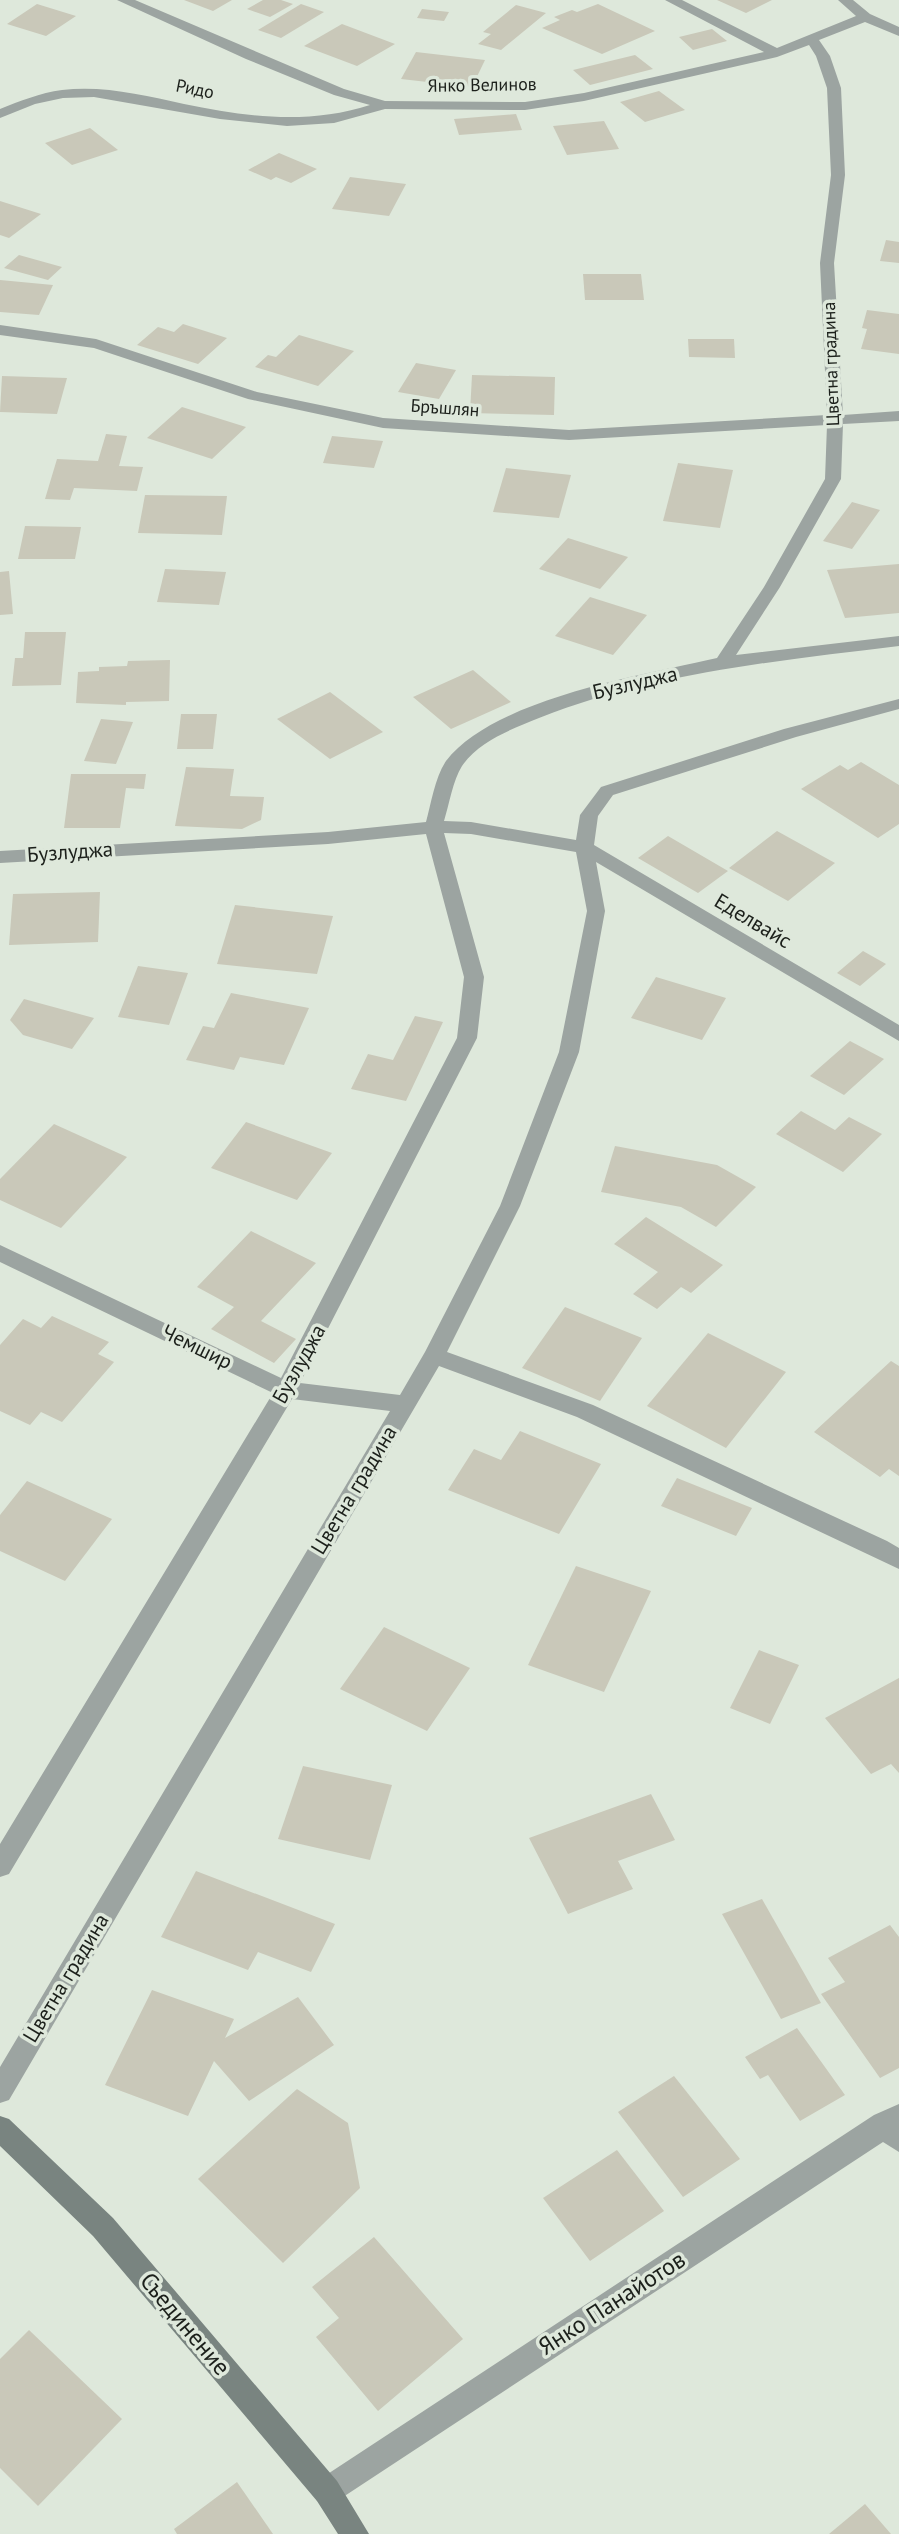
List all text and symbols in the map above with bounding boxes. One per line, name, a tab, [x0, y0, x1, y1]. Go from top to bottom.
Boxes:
street label: Янко Велинов	[427, 72, 537, 97]
street label: Ридо	[174, 74, 216, 103]
street label: Цветна градина	[817, 301, 844, 427]
street label: Бръшлян	[410, 394, 480, 421]
street label: Бузлуджа	[590, 660, 680, 705]
street label: Бузлуджа	[26, 835, 114, 868]
street label: Еделвайс	[710, 887, 797, 954]
street label: Чемшир	[158, 1318, 237, 1375]
street label: Бузлуджа	[266, 1319, 331, 1408]
street label: Цветна градина	[305, 1420, 403, 1559]
street label: Цветна градина	[17, 1908, 115, 2047]
street label: Янко Панайотов	[532, 2243, 691, 2362]
street label: Съединение	[133, 2266, 237, 2382]

